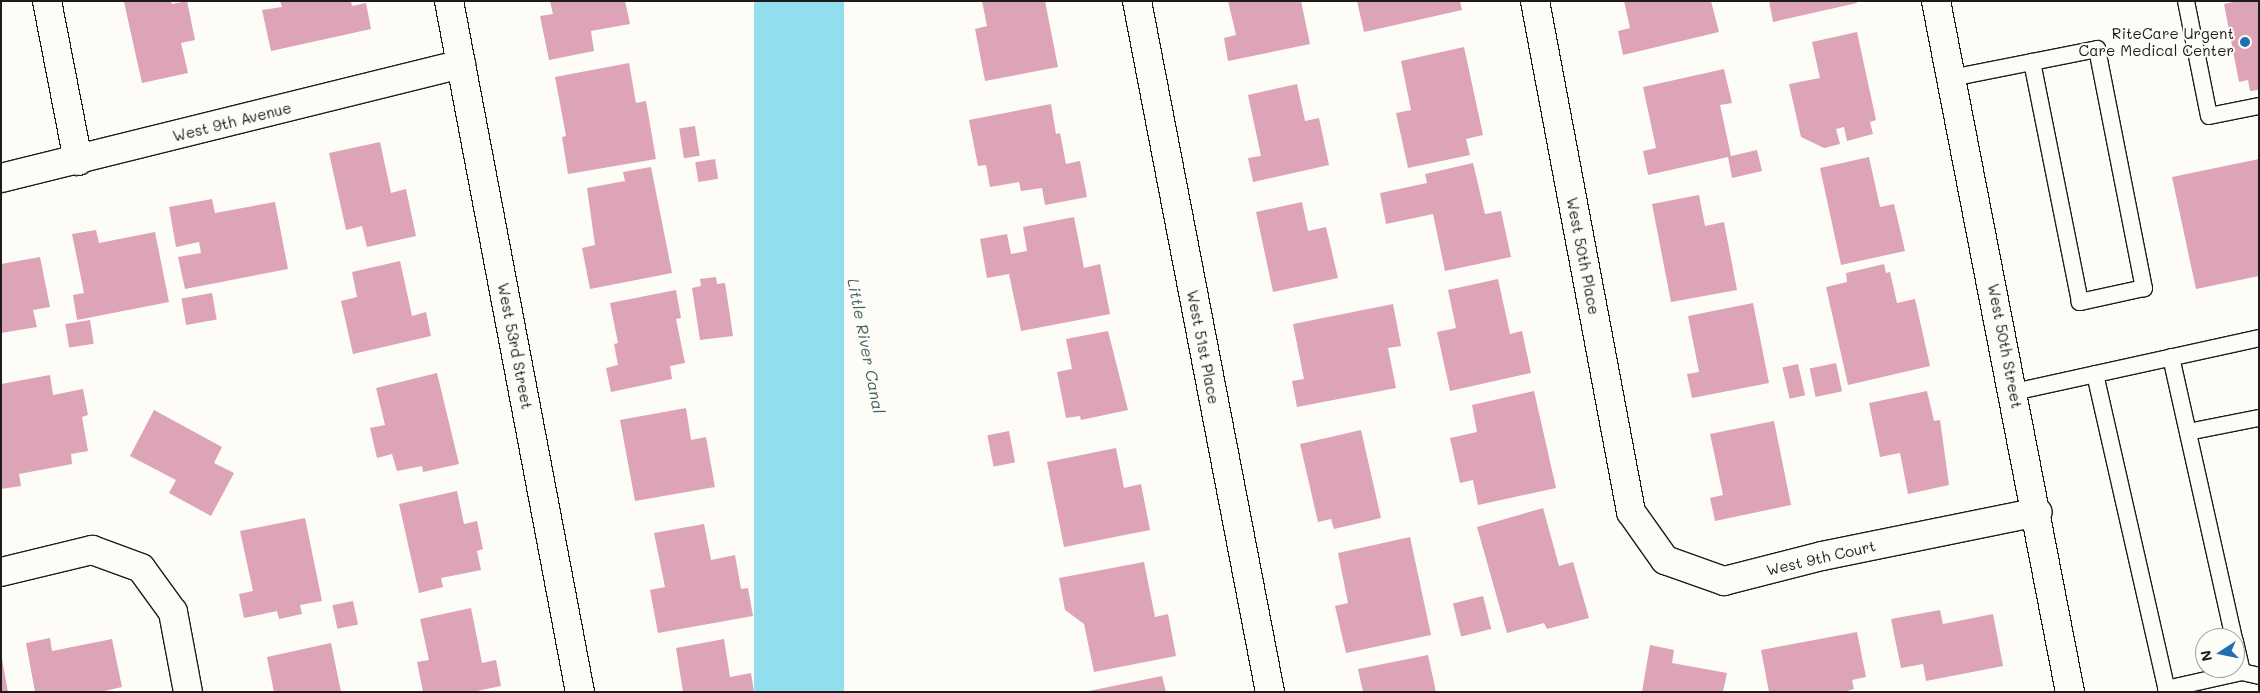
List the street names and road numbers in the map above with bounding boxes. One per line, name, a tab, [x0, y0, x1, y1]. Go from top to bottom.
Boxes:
street label: West 9th Avenue	[171, 99, 293, 145]
street label: West 50th Place	[1563, 196, 1603, 316]
street label: West 53rd Street	[494, 281, 536, 411]
street label: West 50th Street	[1984, 282, 2026, 410]
street label: West 51st Place	[1183, 289, 1223, 405]
street label: West 9th Court	[1765, 537, 1877, 579]

